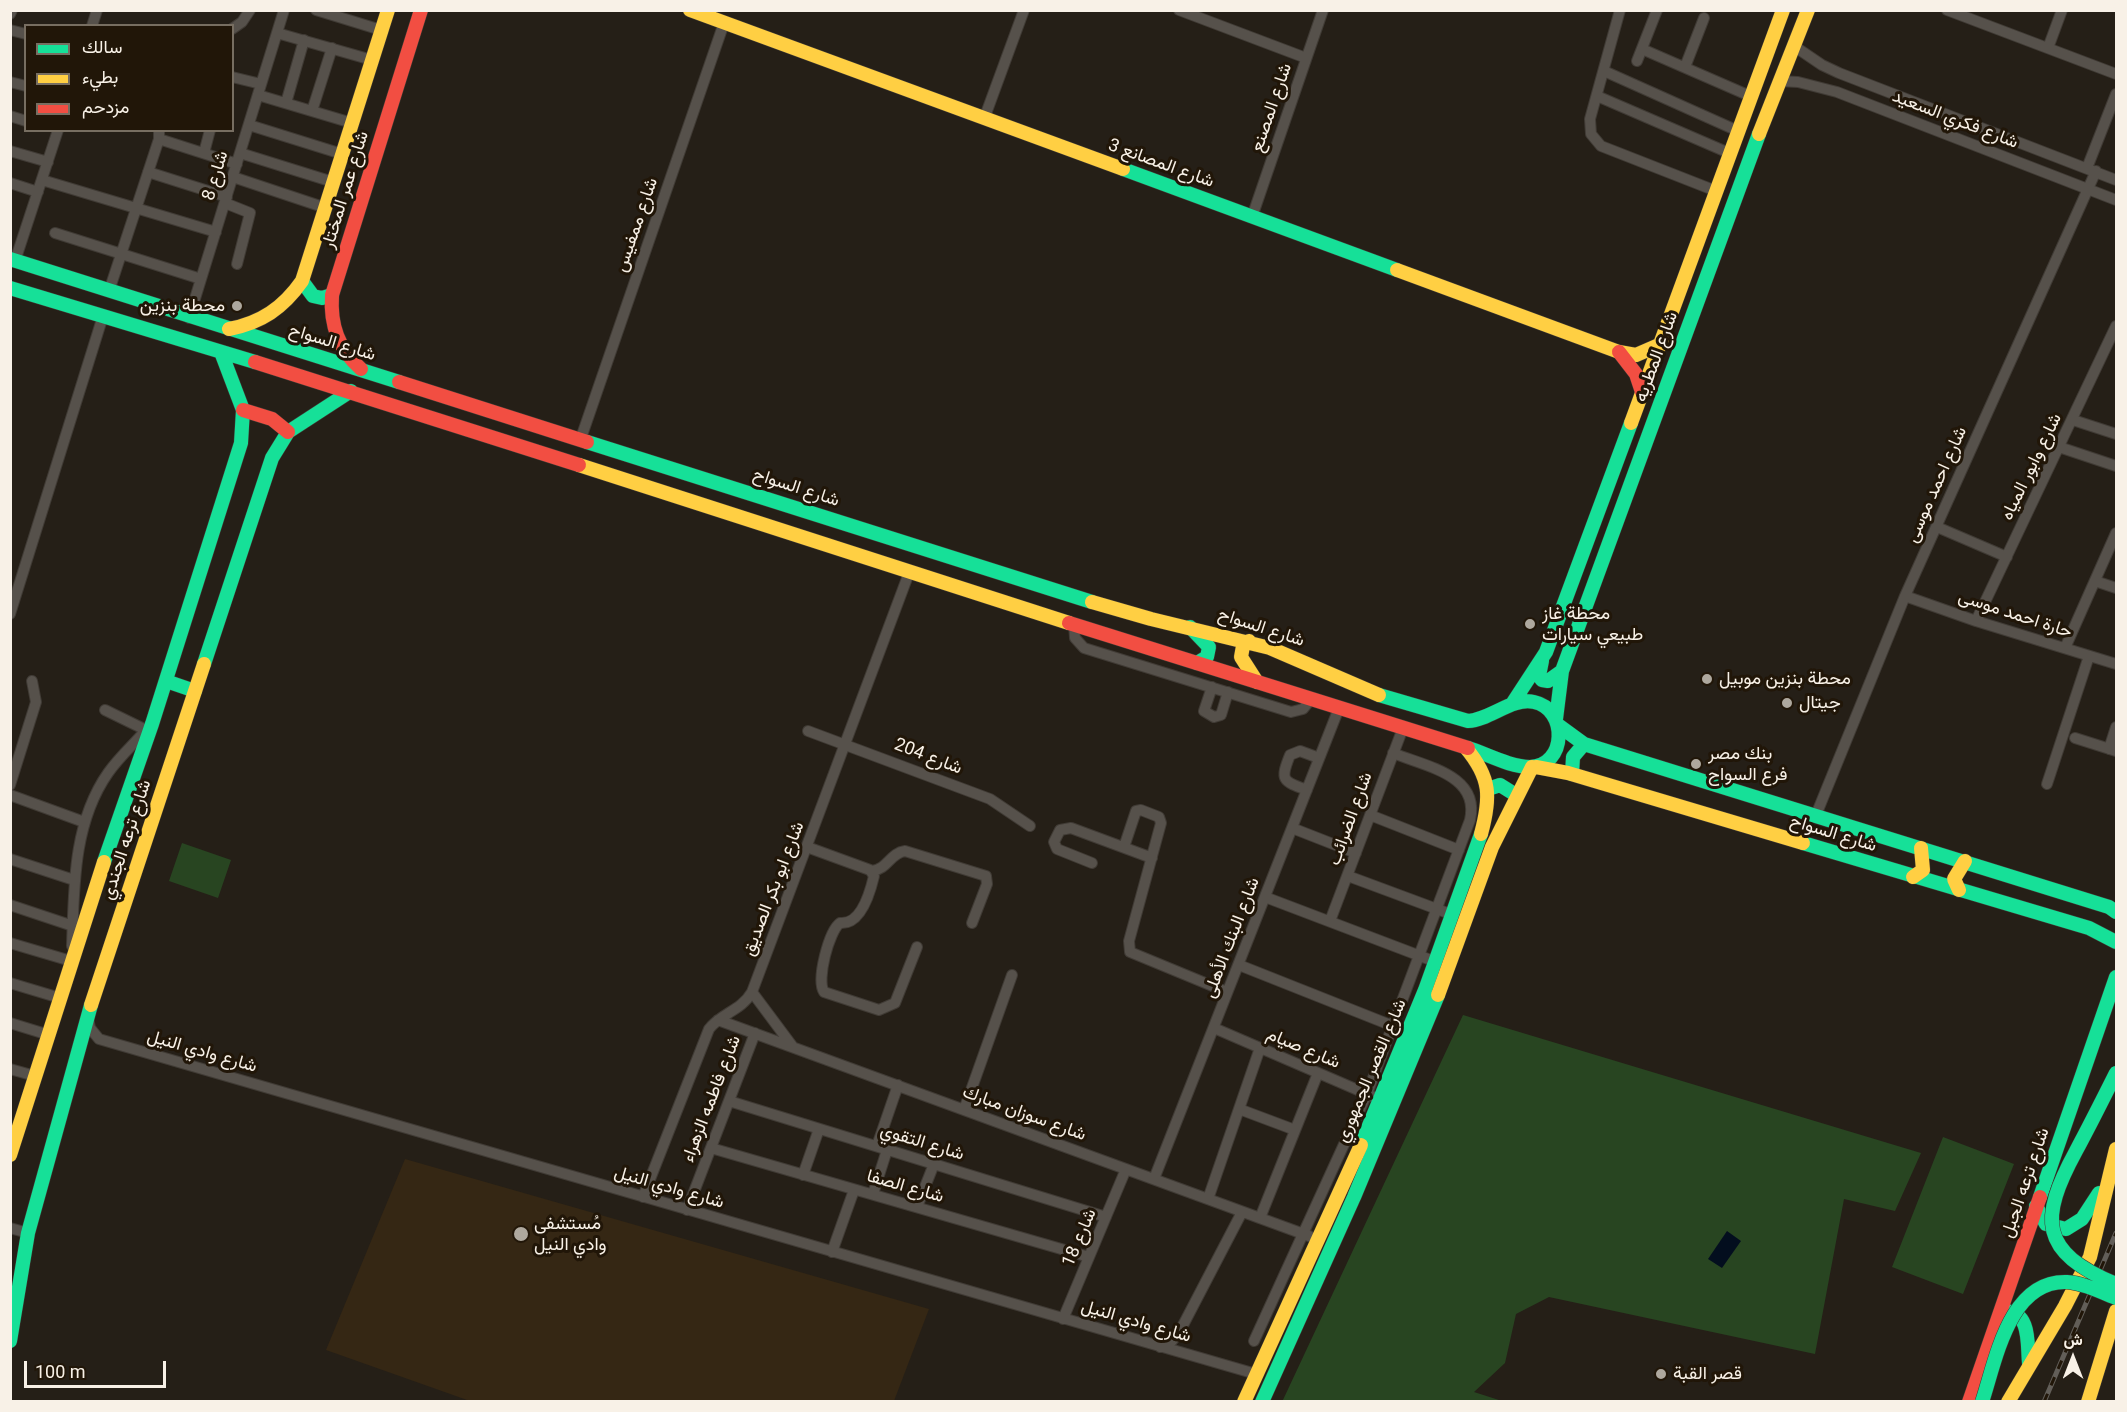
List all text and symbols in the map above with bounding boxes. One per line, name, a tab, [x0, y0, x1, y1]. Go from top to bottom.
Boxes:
legend	[24, 24, 234, 132]
text: سالك	[82, 36, 122, 57]
street label: شارع المصنع	[1247, 61, 1297, 155]
text: بطيء	[82, 66, 118, 87]
street label: شارع فكري السعيد	[1889, 86, 2021, 154]
text: مزدحم	[82, 96, 129, 117]
street label: شارع عمر المختار	[318, 129, 374, 251]
street label: شارع المصانع 3	[1105, 135, 1217, 193]
street label: شارع 8	[198, 149, 234, 203]
street label: شارع ممفيس	[611, 175, 663, 275]
place label: محطة بنزين	[140, 295, 225, 317]
marker: محطة بنزين	[230, 299, 244, 313]
street label: شارع المطريه	[1631, 309, 1683, 405]
street label: شارع السواح	[286, 320, 378, 366]
street label: شارع وابور المياه	[1997, 410, 2067, 524]
street label: شارع احمد موسى	[1902, 424, 1972, 546]
street label: شارع السواح	[750, 464, 842, 512]
street label: حارة احمد موسى	[1955, 586, 2075, 644]
place label: محطة غاز طبيعي سيارات	[1542, 603, 1643, 646]
street label: شارع السواح	[1215, 604, 1307, 652]
marker: محطة غاز طبيعي سيارات	[1523, 617, 1537, 631]
place label: محطة بنزين موبيل	[1719, 668, 1851, 690]
marker: محطة بنزين موبيل	[1700, 672, 1714, 686]
place label: جيتال	[1799, 692, 1841, 714]
marker: جيتال	[1780, 696, 1794, 710]
street label: شارع 204	[891, 734, 965, 780]
place label: بنك مصر فرع السواح	[1708, 743, 1788, 786]
marker: بنك مصر فرع السواح	[1689, 757, 1703, 771]
street label: شارع الضرائب	[1324, 769, 1378, 869]
street label: شارع ترعه الجندي	[97, 777, 157, 903]
street label: شارع السواح	[1787, 811, 1879, 857]
street label: شارع ابو بكر الصديق	[738, 819, 810, 959]
street label: شارع البنك الأهلى	[1199, 875, 1265, 1001]
street label: شارع القصر الجمهوري	[1332, 996, 1412, 1146]
street label: شارع صيام	[1263, 1024, 1343, 1074]
street label: شارع وادي النيل	[145, 1026, 259, 1078]
street label: شارع فاطمه الزهراء	[678, 1033, 746, 1165]
street label: شارع سوزان مبارك	[959, 1082, 1089, 1146]
street label: شارع التقوي	[877, 1120, 967, 1166]
street label: شارع ترعه الجبل	[1997, 1125, 2055, 1241]
street label: شارع وادي النيل	[612, 1162, 726, 1214]
street label: شارع الصفا	[864, 1166, 946, 1208]
street label: شارع 18	[1058, 1206, 1102, 1270]
place label: مُستشفى وادي النيل	[534, 1213, 607, 1256]
marker: مُستشفى وادي النيل	[512, 1225, 530, 1243]
street label: شارع وادي النيل	[1079, 1296, 1193, 1348]
north arrow	[2043, 1328, 2103, 1388]
text: ش	[2063, 1330, 2083, 1349]
scale bar	[27, 1349, 170, 1387]
text: 100 m	[35, 1361, 86, 1382]
place label: قصر القبة	[1673, 1363, 1742, 1385]
marker: قصر القبة	[1654, 1367, 1668, 1381]

